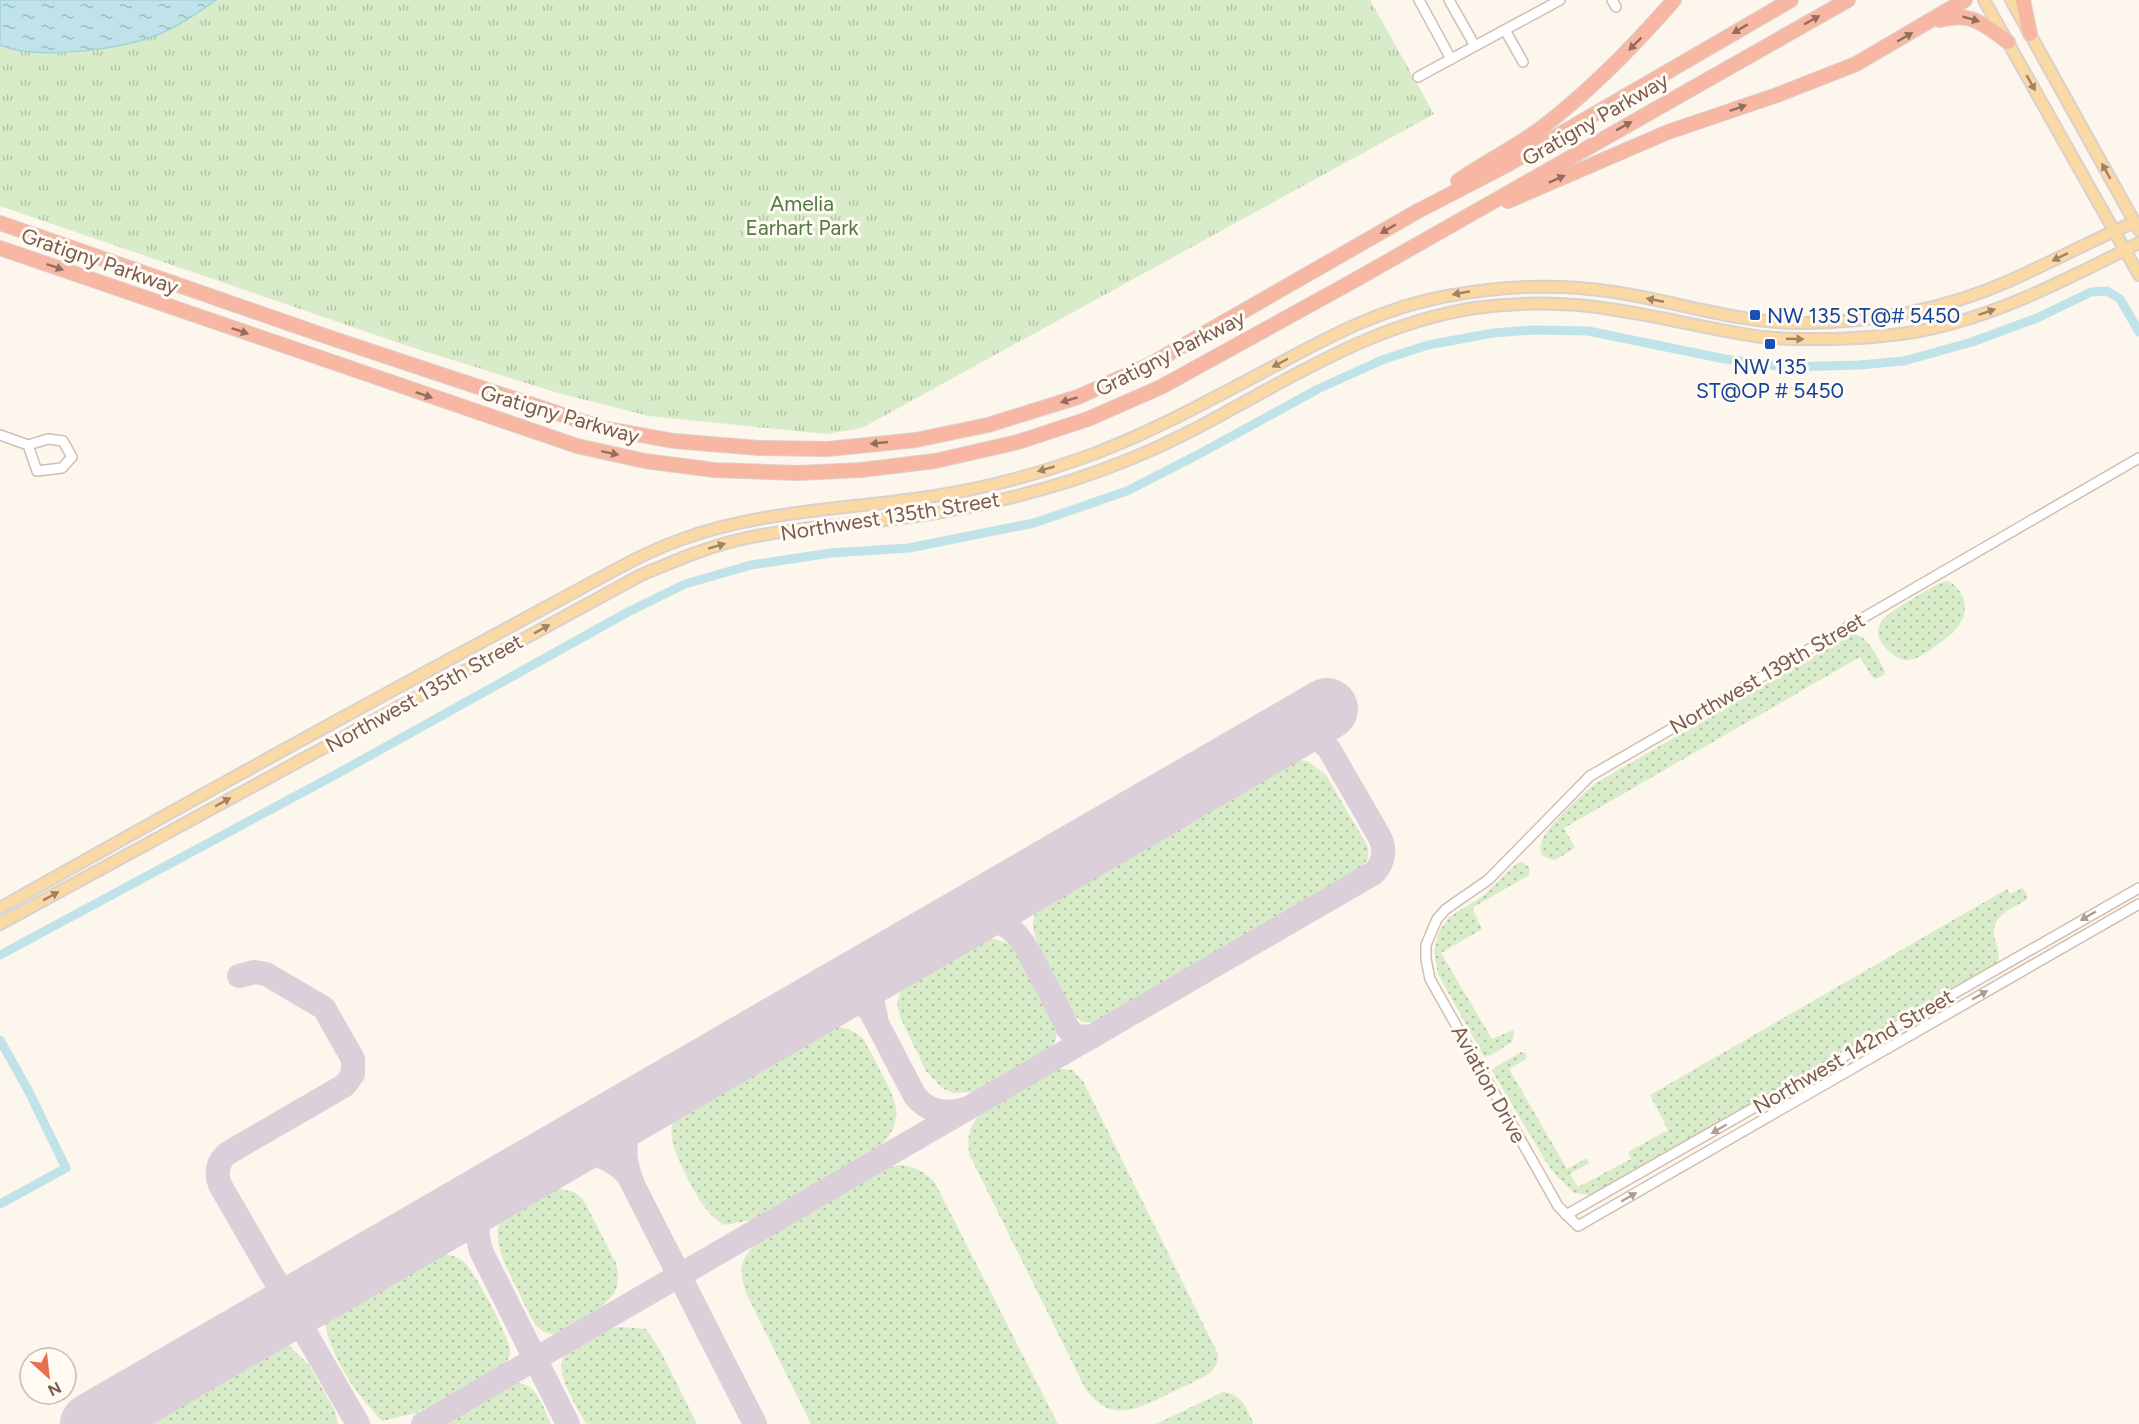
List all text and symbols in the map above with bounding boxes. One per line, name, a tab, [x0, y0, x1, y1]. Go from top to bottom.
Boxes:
one-way arrow	[1804, 15, 1821, 25]
one-way arrow	[1962, 15, 1980, 25]
one-way arrow	[1732, 23, 1748, 34]
one-way arrow	[1897, 31, 1913, 42]
one-way arrow	[1628, 36, 1642, 50]
street label: Gratigny Parkway	[1518, 67, 1672, 171]
one-way arrow	[2026, 75, 2036, 92]
one-way arrow	[1729, 103, 1747, 113]
one-way arrow	[1616, 121, 1633, 131]
one-way arrow	[2101, 162, 2111, 179]
one-way arrow	[1548, 174, 1566, 184]
park label: Amelia Earhart Park	[746, 191, 859, 240]
street label: Gratigny Parkway	[18, 222, 182, 300]
one-way arrow	[1380, 223, 1396, 234]
one-way arrow	[2052, 252, 2069, 261]
one-way arrow	[46, 263, 64, 273]
one-way arrow	[1452, 289, 1471, 298]
one-way arrow	[1645, 295, 1664, 304]
place label: NW 135 ST@# 5450	[1767, 303, 1960, 328]
street label: Gratigny Parkway	[1091, 305, 1249, 401]
one-way arrow	[1978, 306, 1996, 316]
marker: NW 135 ST@# 5450	[1748, 308, 1762, 322]
one-way arrow	[231, 327, 249, 336]
one-way arrow	[1785, 334, 1804, 344]
marker: NW 135 ST@OP # 5450	[1763, 337, 1777, 351]
place label: NW 135 ST@OP # 5450	[1696, 354, 1844, 403]
one-way arrow	[1272, 358, 1289, 367]
street label: Gratigny Parkway	[478, 379, 642, 449]
one-way arrow	[415, 390, 433, 400]
one-way arrow	[1060, 396, 1078, 405]
one-way arrow	[869, 439, 888, 448]
one-way arrow	[601, 449, 620, 458]
one-way arrow	[1037, 465, 1055, 474]
street label: Northwest 135th Street	[779, 486, 1001, 546]
one-way arrow	[708, 540, 726, 550]
street label: Northwest 139th Street	[1665, 607, 1869, 739]
one-way arrow	[533, 624, 550, 634]
street label: Northwest 135th Street	[321, 628, 527, 758]
one-way arrow	[214, 797, 231, 807]
one-way arrow	[43, 891, 60, 901]
one-way arrow	[2080, 911, 2096, 922]
street label: Northwest 142nd Street	[1748, 983, 1958, 1119]
one-way arrow	[1972, 990, 1989, 1000]
street label: Aviation Drive	[1446, 1021, 1532, 1147]
one-way arrow	[1711, 1123, 1727, 1134]
one-way arrow	[1621, 1192, 1637, 1203]
north arrow	[18, 1346, 78, 1406]
text: N	[45, 1378, 64, 1400]

